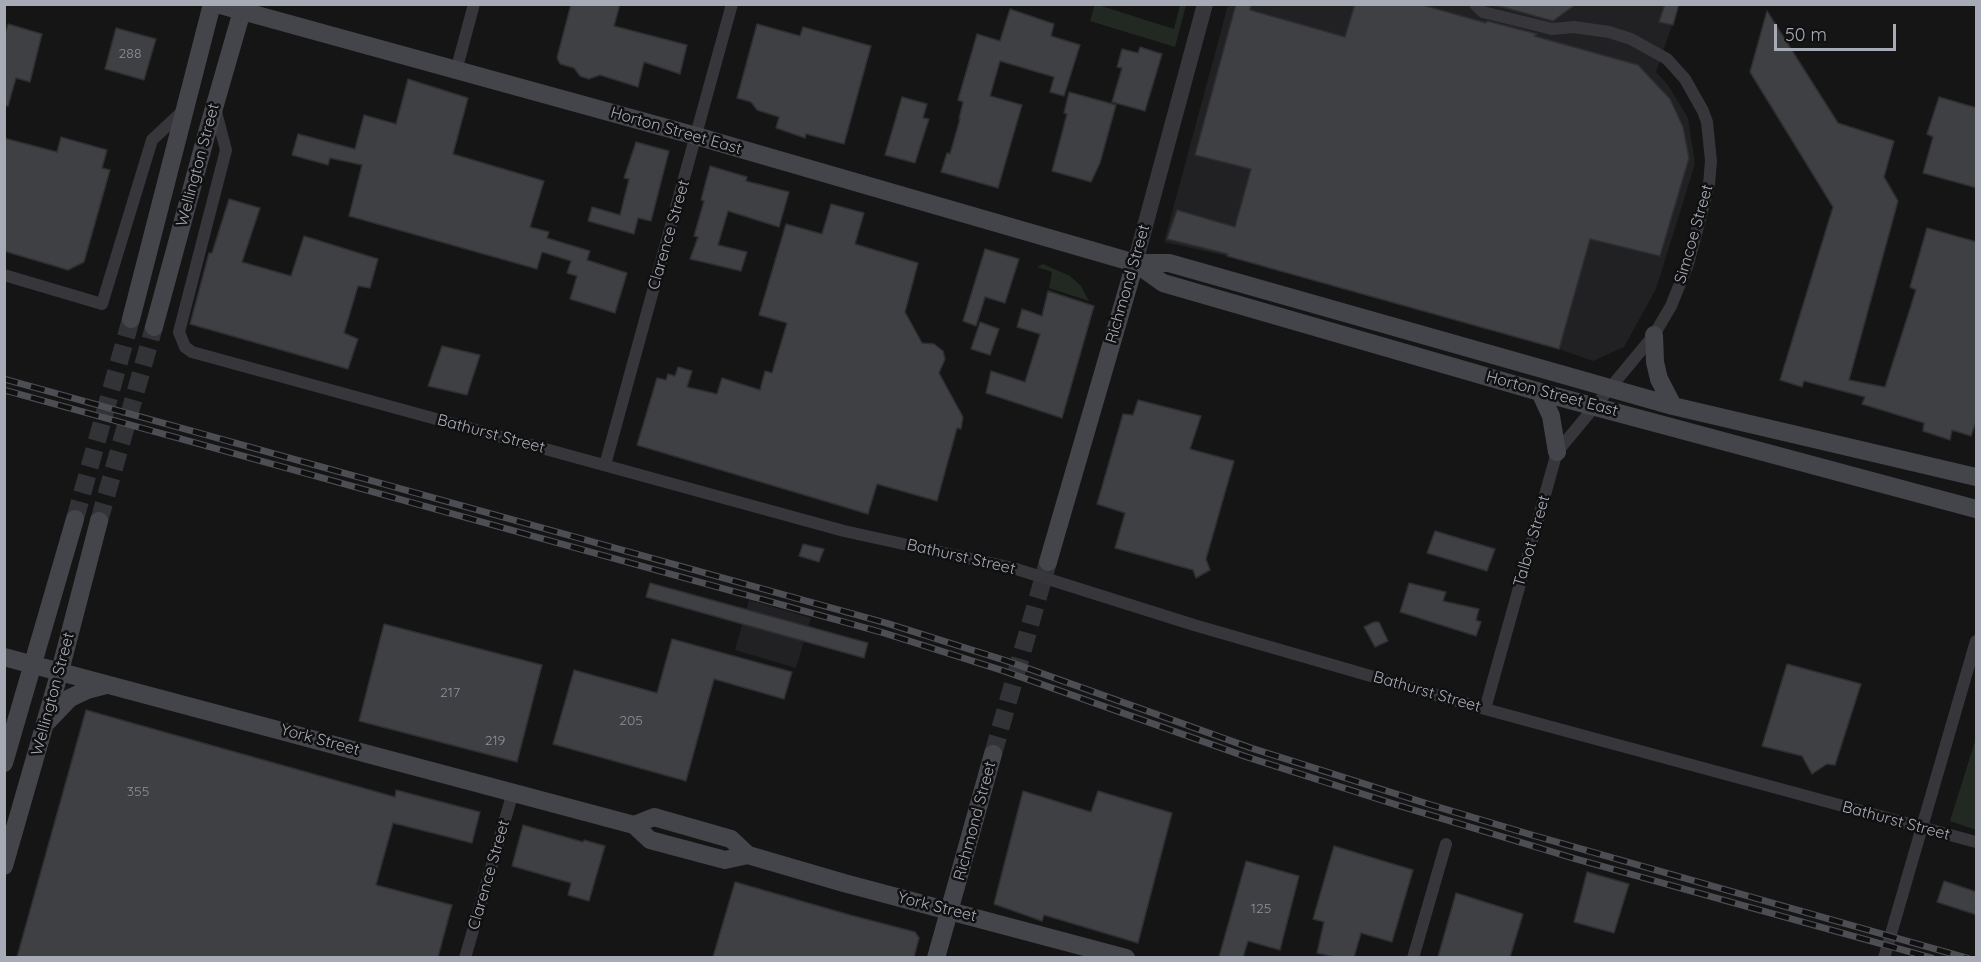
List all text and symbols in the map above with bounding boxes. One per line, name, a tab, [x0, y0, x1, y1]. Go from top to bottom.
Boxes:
scale bar	[1777, 12, 1898, 50]
text: 50 m	[1785, 23, 1827, 46]
house number: 288	[119, 46, 141, 62]
street label: Wellington Street	[172, 101, 224, 229]
street label: Horton Street East	[608, 103, 744, 159]
street label: Clarence Street	[644, 178, 694, 292]
street label: Simcoe Street	[1671, 182, 1717, 286]
street label: Richmond Street	[1102, 222, 1154, 346]
street label: Horton Street East	[1484, 367, 1620, 421]
street label: Bathurst Street	[435, 410, 547, 458]
street label: Talbot Street	[1510, 493, 1554, 589]
street label: Bathurst Street	[905, 535, 1017, 579]
street label: Wellington Street	[27, 630, 79, 758]
street label: Bathurst Street	[1371, 667, 1483, 717]
house number: 217	[440, 685, 460, 701]
house number: 205	[619, 713, 643, 729]
street label: York Street	[279, 720, 361, 760]
house number: 219	[485, 733, 505, 749]
street label: Richmond Street	[950, 759, 1000, 883]
house number: 355	[127, 784, 149, 800]
street label: Bathurst Street	[1840, 797, 1952, 845]
street label: Clarence Street	[464, 818, 514, 932]
street label: York Street	[895, 888, 979, 926]
house number: 125	[1251, 901, 1271, 917]

